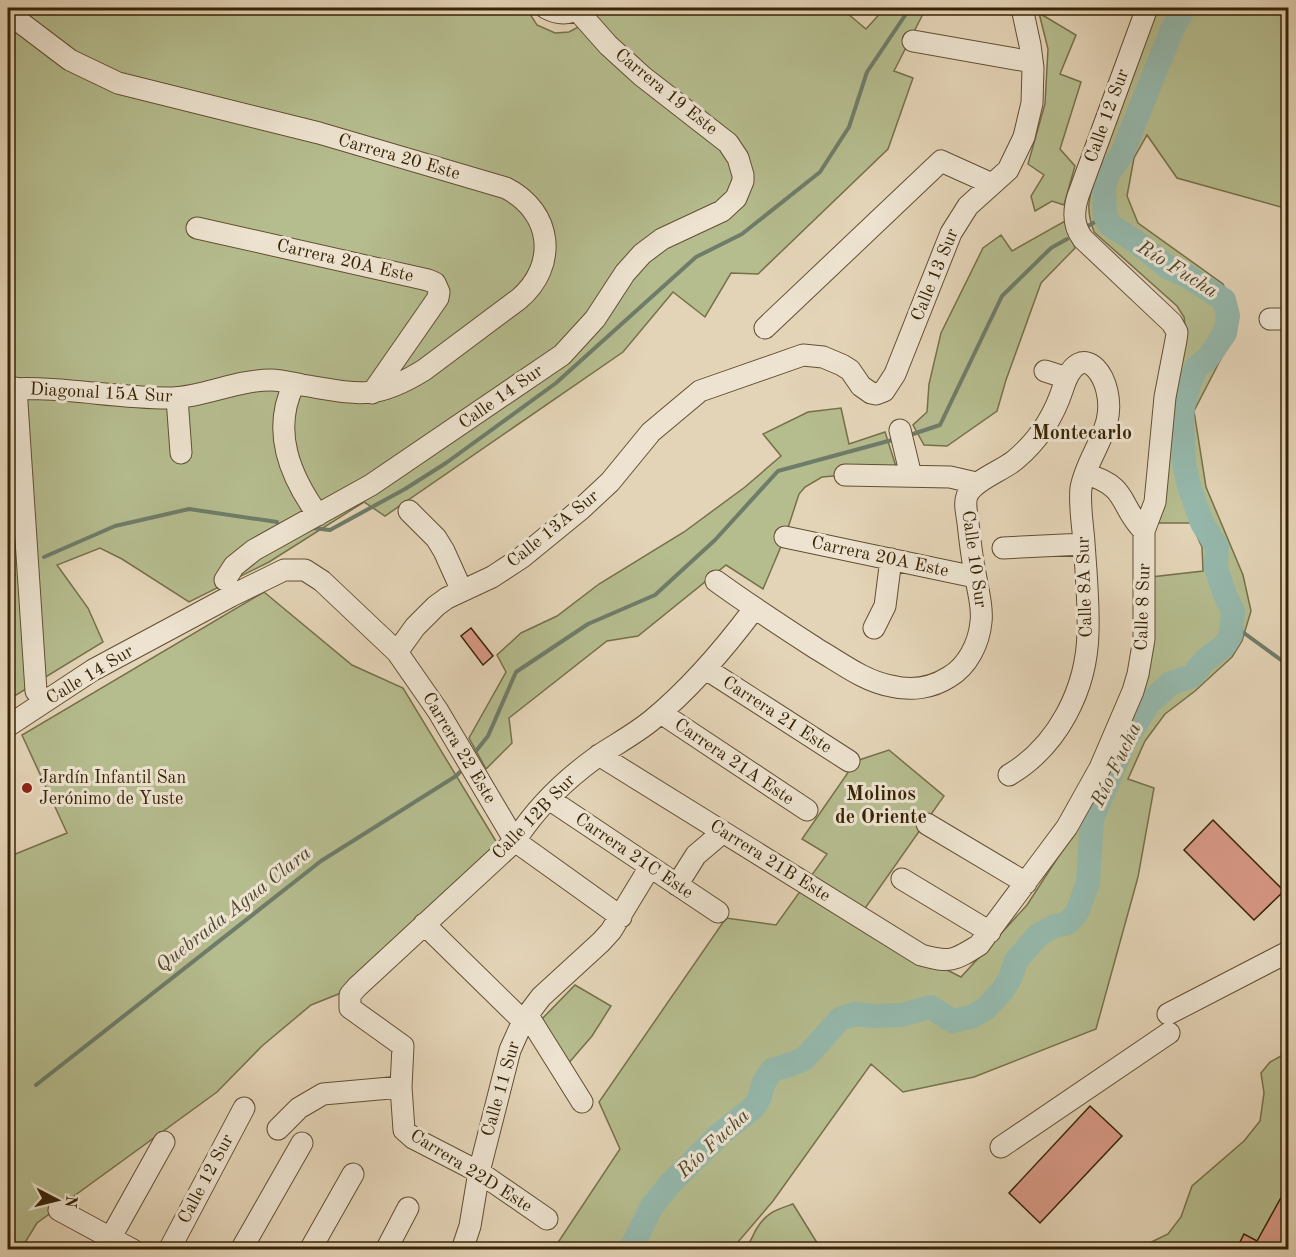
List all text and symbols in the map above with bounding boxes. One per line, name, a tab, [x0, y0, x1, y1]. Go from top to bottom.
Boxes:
street label: Carrera 19 Este	[611, 45, 721, 139]
street label: Calle 12 Sur	[1082, 66, 1132, 165]
street label: Carrera 20 Este	[336, 131, 462, 183]
street label: Calle 13 Sur	[908, 226, 962, 324]
street label: Carrera 20A Este	[275, 237, 415, 285]
water label: Río Fucha	[1133, 237, 1221, 303]
street label: Calle 14 Sur	[456, 361, 547, 433]
street label: Diagonal 15A Sur	[29, 380, 173, 406]
district label: Montecarlo	[1032, 424, 1132, 444]
street label: Calle 13A Sur	[504, 486, 603, 571]
street label: Calle 10 Sur	[958, 509, 990, 609]
street label: Carrera 20A Este	[810, 534, 950, 580]
street label: Calle 8A Sur	[1074, 535, 1096, 638]
street label: Calle 8 Sur	[1132, 562, 1154, 651]
street label: Calle 14 Sur	[43, 642, 137, 708]
street label: Carrera 21 Este	[719, 673, 835, 757]
street label: Carrera 22 Este	[419, 689, 499, 807]
street label: Carrera 21A Este	[671, 715, 797, 809]
water label: Río Fucha	[1088, 720, 1146, 811]
place label: Jardín Infantil San Jerónimo de Yuste	[39, 769, 186, 808]
street label: Calle 12B Sur	[489, 771, 579, 863]
marker: Jardín Infantil San Jerónimo de Yuste	[20, 781, 34, 795]
district label: Molinos de Oriente	[835, 785, 927, 828]
street label: Carrera 21C Este	[572, 810, 696, 902]
street label: Carrera 21B Este	[707, 817, 833, 905]
water label: Quebrada Agua Clara	[153, 843, 316, 977]
street label: Calle 11 Sur	[479, 1039, 523, 1139]
water label: Río Fucha	[673, 1106, 754, 1183]
street label: Carrera 22D Este	[407, 1126, 535, 1216]
street label: Calle 12 Sur	[175, 1131, 237, 1227]
north arrow	[27, 1170, 87, 1230]
text: N	[61, 1195, 79, 1209]

